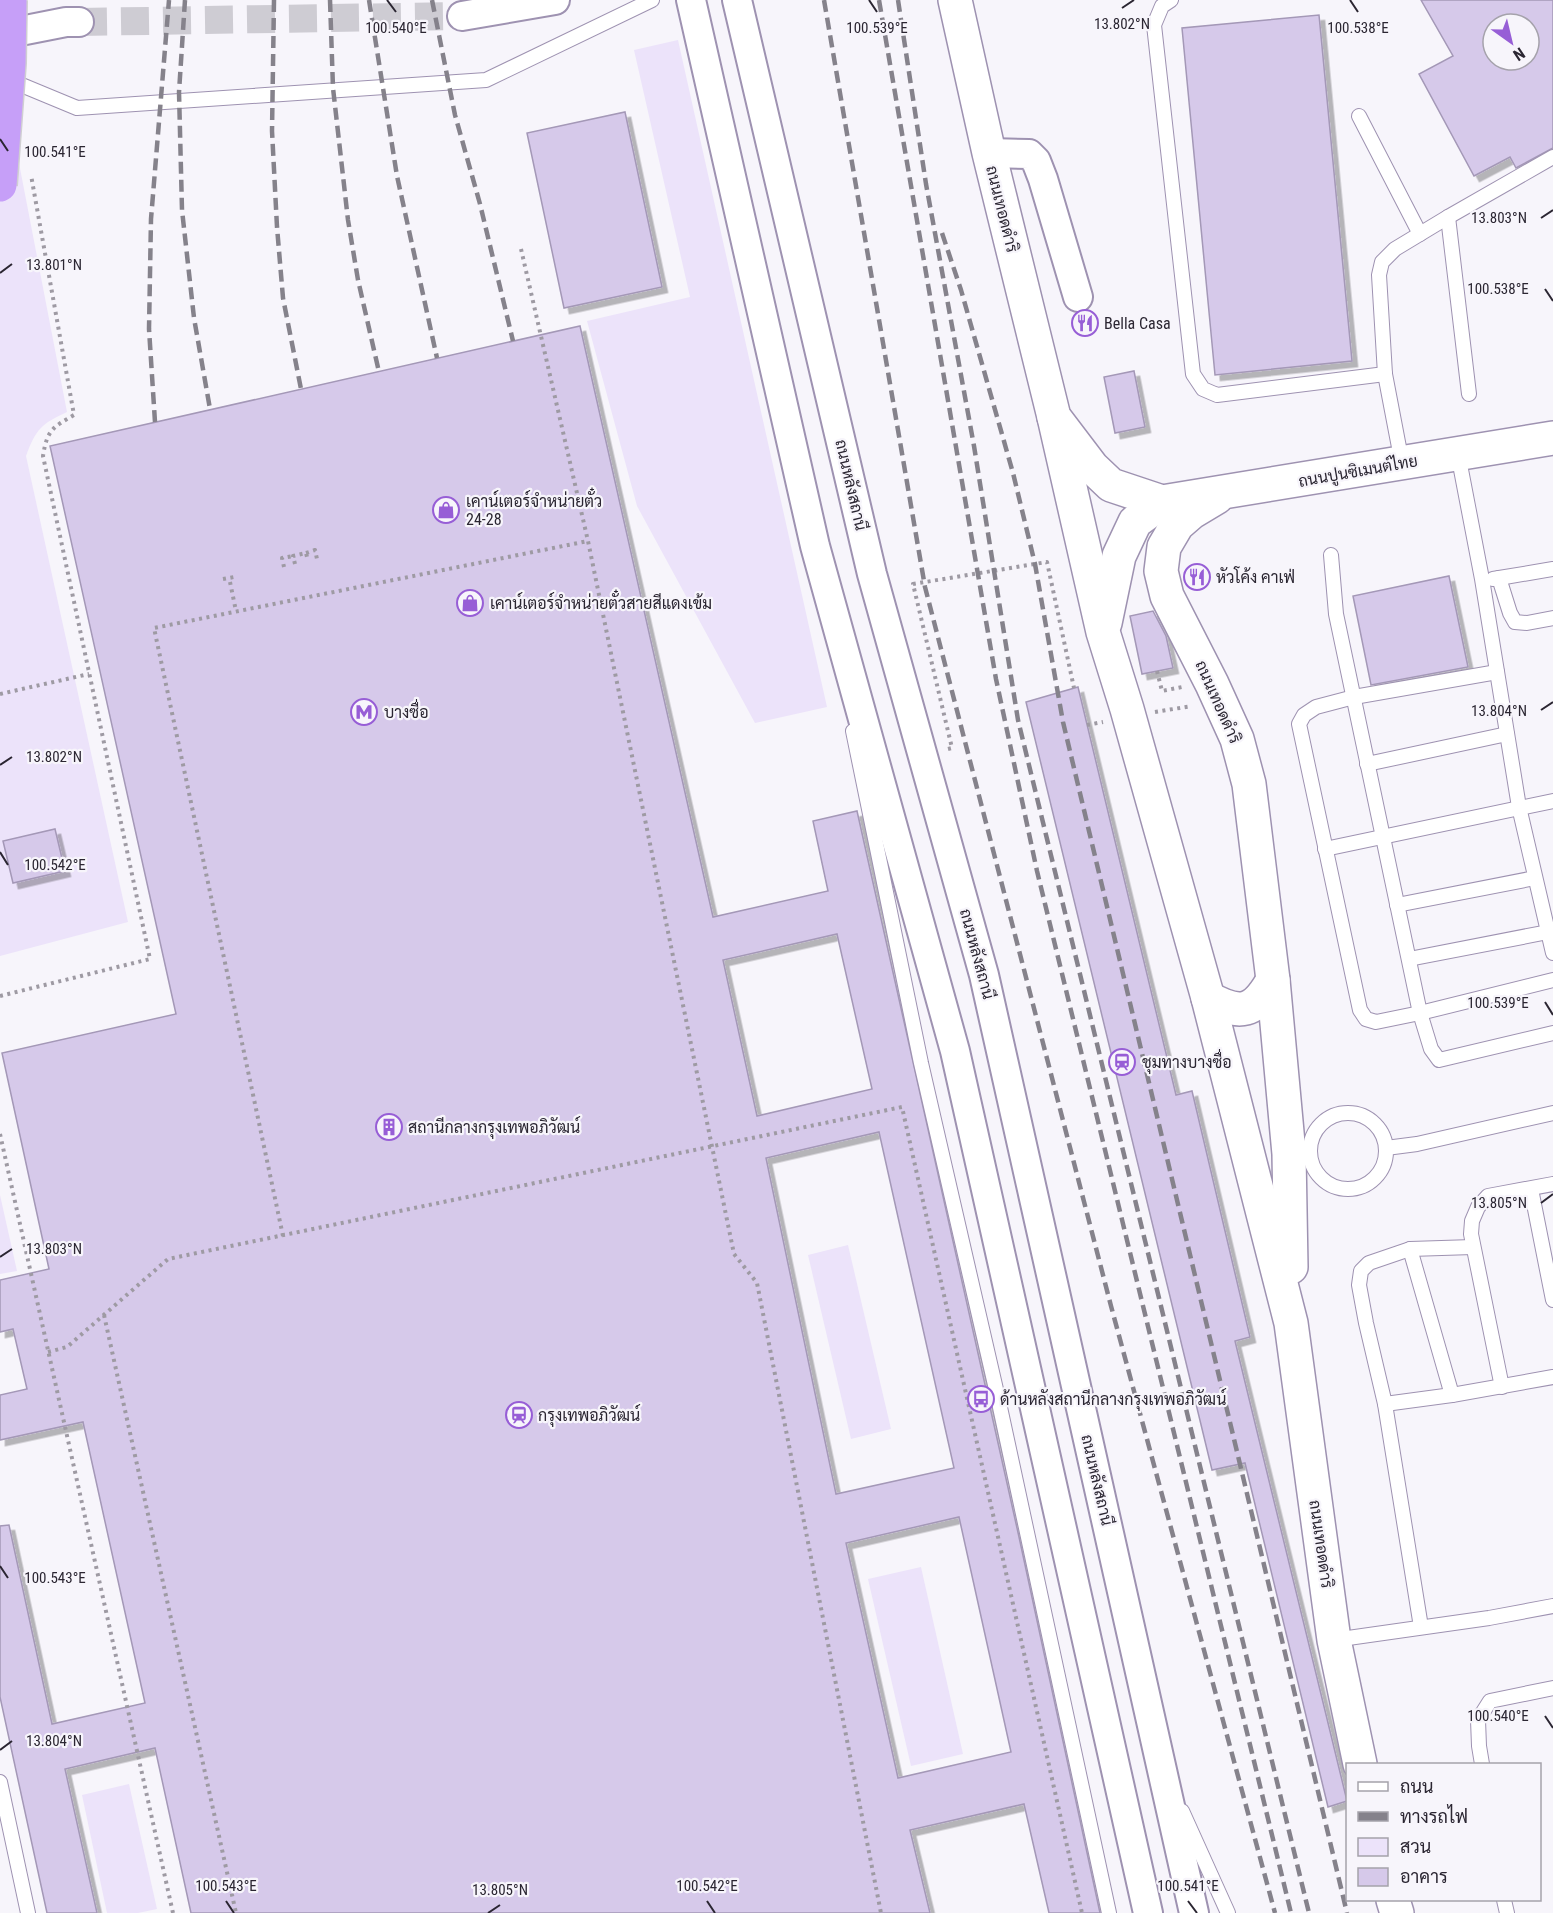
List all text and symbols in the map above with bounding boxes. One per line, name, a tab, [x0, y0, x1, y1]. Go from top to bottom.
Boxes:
north arrow	[1481, 12, 1541, 72]
text: 13.802°N	[1094, 15, 1150, 33]
text: 100.540°E	[365, 19, 427, 37]
text: 100.539°E	[846, 19, 908, 37]
text: 100.538°E	[1327, 19, 1389, 37]
text: N	[1510, 43, 1528, 65]
text: 100.541°E	[24, 143, 86, 161]
street label: ถนนเทอดดำริ	[982, 164, 1022, 255]
text: 13.803°N	[1471, 209, 1527, 227]
text: 13.801°N	[26, 256, 82, 274]
text: 100.538°E	[1467, 280, 1529, 298]
restaurant icon: Bella Casa	[1070, 308, 1100, 338]
place label: Bella Casa	[1104, 314, 1171, 333]
street label: ถนนหลังสถานี	[831, 437, 873, 532]
street label: ถนนปูนซิเมนต์ไทย	[1296, 448, 1419, 493]
place label: เคาน์เตอร์จำหน่ายตั๋ว 24-28	[466, 487, 602, 529]
shop icon: เคาน์เตอร์จำหน่ายตั๋ว 24-28	[431, 495, 461, 525]
restaurant icon: หัวโค้ง คาเฟ่	[1182, 562, 1212, 592]
place label: หัวโค้ง คาเฟ่	[1216, 566, 1295, 587]
shop icon: เคาน์เตอร์จำหน่ายตั๋วสายสีแดงเข้ม	[455, 588, 485, 618]
place label: เคาน์เตอร์จำหน่ายตั๋วสายสีแดงเข้ม	[490, 589, 712, 613]
street label: ถนนเทอดดำริ	[1191, 657, 1245, 747]
metro station icon: บางซื่อ	[349, 697, 379, 727]
place label: บางซื่อ	[384, 698, 429, 722]
text: 13.804°N	[1471, 702, 1527, 720]
text: 13.802°N	[26, 748, 82, 766]
text: 100.542°E	[24, 856, 86, 874]
street label: ถนนหลังสถานี	[956, 906, 1000, 1001]
text: 100.539°E	[1467, 994, 1529, 1012]
station icon: ชุมทางบางซื่อ	[1107, 1047, 1137, 1077]
place label: ชุมทางบางซื่อ	[1142, 1048, 1232, 1074]
building icon: สถานีกลางกรุงเทพอภิวัฒน์	[374, 1112, 404, 1142]
place label: สถานีกลางกรุงเทพอภิวัฒน์	[408, 1115, 580, 1139]
text: 13.805°N	[1471, 1194, 1527, 1212]
text: 13.803°N	[26, 1240, 82, 1258]
bus stop icon: ด้านหลังสถานีกลางกรุงเทพอภิวัฒน์	[966, 1384, 996, 1414]
place label: ด้านหลังสถานีกลางกรุงเทพอภิวัฒน์	[1000, 1387, 1226, 1411]
station icon: กรุงเทพอภิวัฒน์	[504, 1400, 534, 1430]
place label: กรุงเทพอภิวัฒน์	[538, 1403, 640, 1427]
street label: ถนนหลังสถานี	[1077, 1432, 1119, 1527]
street label: ถนนเทอดดำริ	[1305, 1499, 1337, 1590]
text: 100.543°E	[24, 1569, 86, 1587]
text: 100.540°E	[1467, 1707, 1529, 1725]
text: 13.804°N	[26, 1732, 82, 1750]
legend	[1346, 1763, 1541, 1901]
text: ถนน	[1400, 1776, 1433, 1797]
text: ทางรถไฟ	[1400, 1804, 1468, 1827]
text: สวน	[1400, 1836, 1431, 1857]
text: อาคาร	[1400, 1866, 1448, 1887]
text: 100.543°E	[195, 1877, 257, 1895]
text: 100.542°E	[676, 1877, 738, 1895]
text: 100.541°E	[1157, 1877, 1219, 1895]
text: 13.805°N	[472, 1881, 528, 1899]

